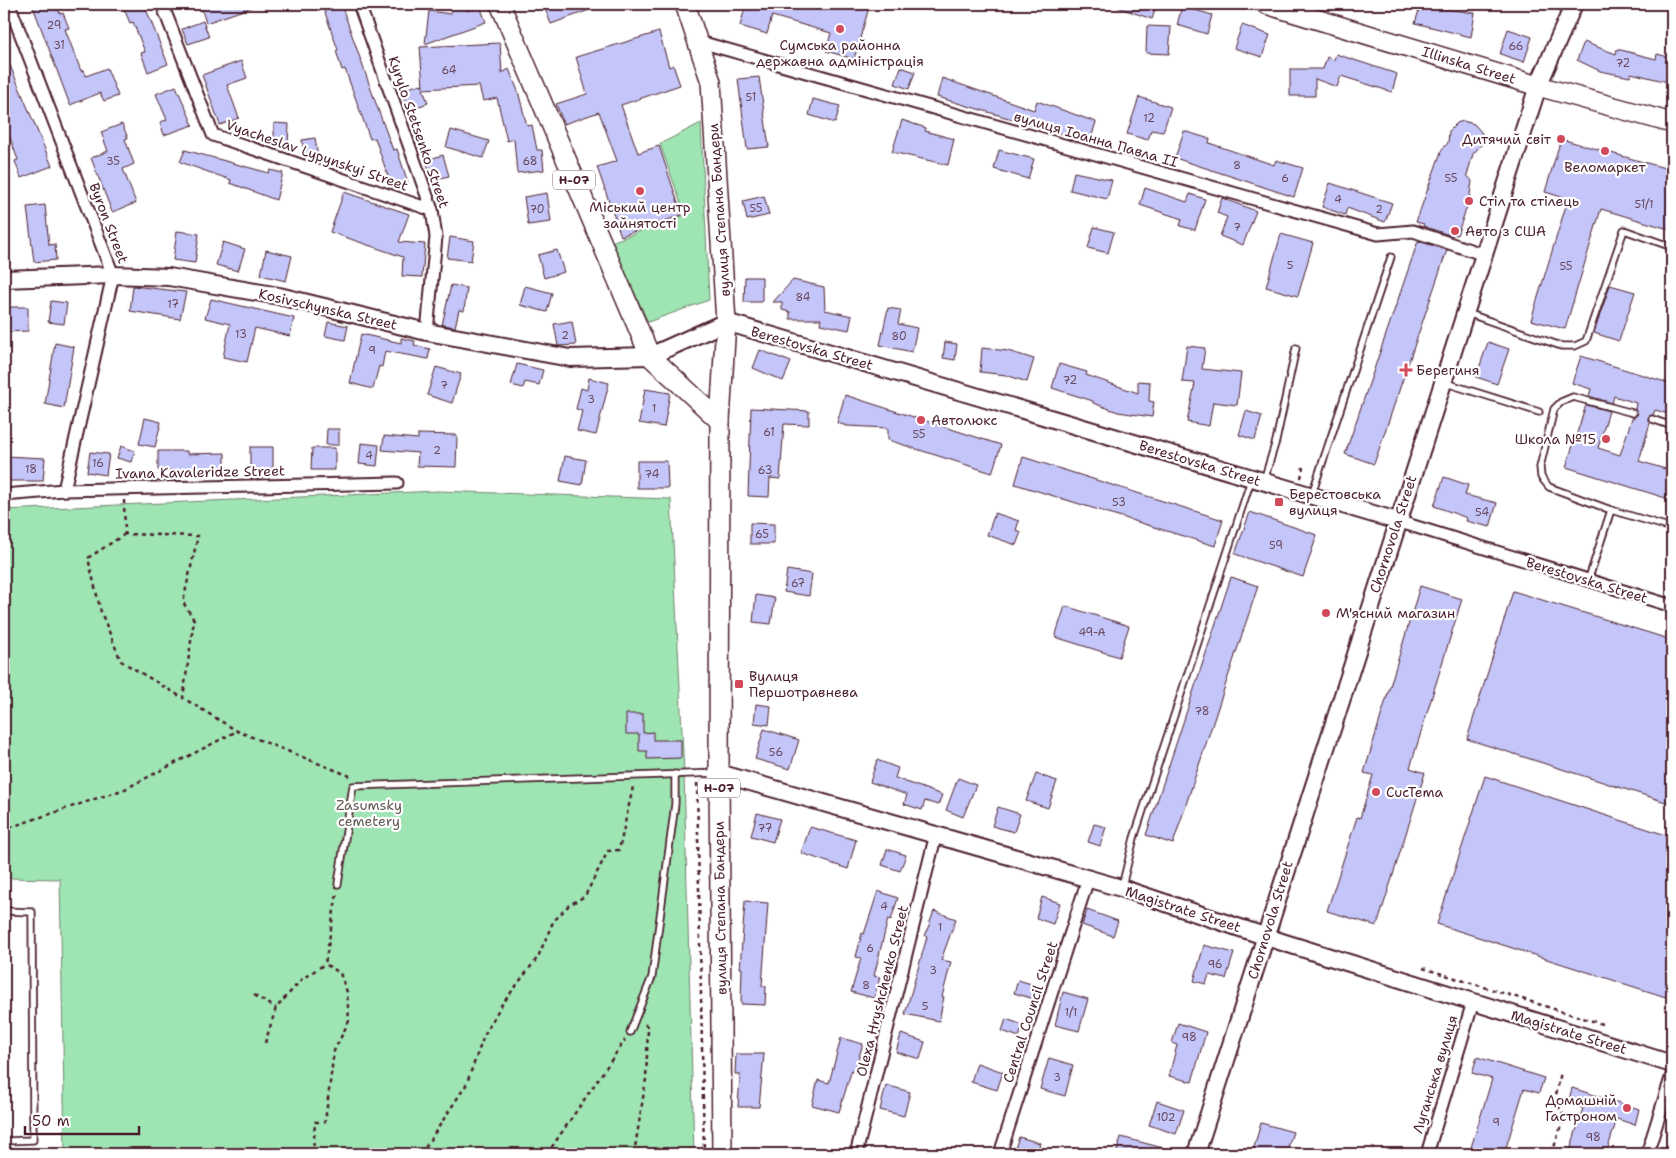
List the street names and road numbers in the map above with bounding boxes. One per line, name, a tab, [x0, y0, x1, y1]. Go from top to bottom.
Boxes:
street label: Illinska Street	[1420, 42, 1518, 88]
street label: Kyrylo Stetsenko Street	[384, 54, 454, 210]
street label: вулиця Іоанна Павла II	[1012, 107, 1180, 171]
street label: Vyacheslav Lypynskyi Street	[223, 115, 411, 195]
street label: вулиця Степана Бандери	[704, 123, 734, 297]
road number: Н-07	[553, 170, 595, 190]
street label: Byron Street	[85, 180, 133, 266]
street label: Kosivschynska Street	[257, 284, 399, 334]
street label: Berestovska Street	[749, 322, 875, 374]
street label: Berestovska Street	[1137, 436, 1263, 490]
street label: Ivana Kavaleridze Street	[115, 462, 285, 482]
street label: Chornovola Street	[1365, 473, 1421, 595]
street label: Berestovska Street	[1524, 553, 1650, 607]
road number: Н-07	[698, 778, 740, 798]
street label: вулиця Степана Бандери	[709, 821, 731, 995]
street label: Chornovola Street	[1243, 859, 1297, 981]
street label: Magistrate Street	[1123, 882, 1243, 936]
street label: Olexa Hryshchenko Street	[852, 903, 912, 1079]
street label: Central Council Street	[999, 939, 1061, 1085]
street label: Magistrate Street	[1509, 1006, 1629, 1058]
street label: Луганська вулиця	[1408, 1013, 1462, 1135]

